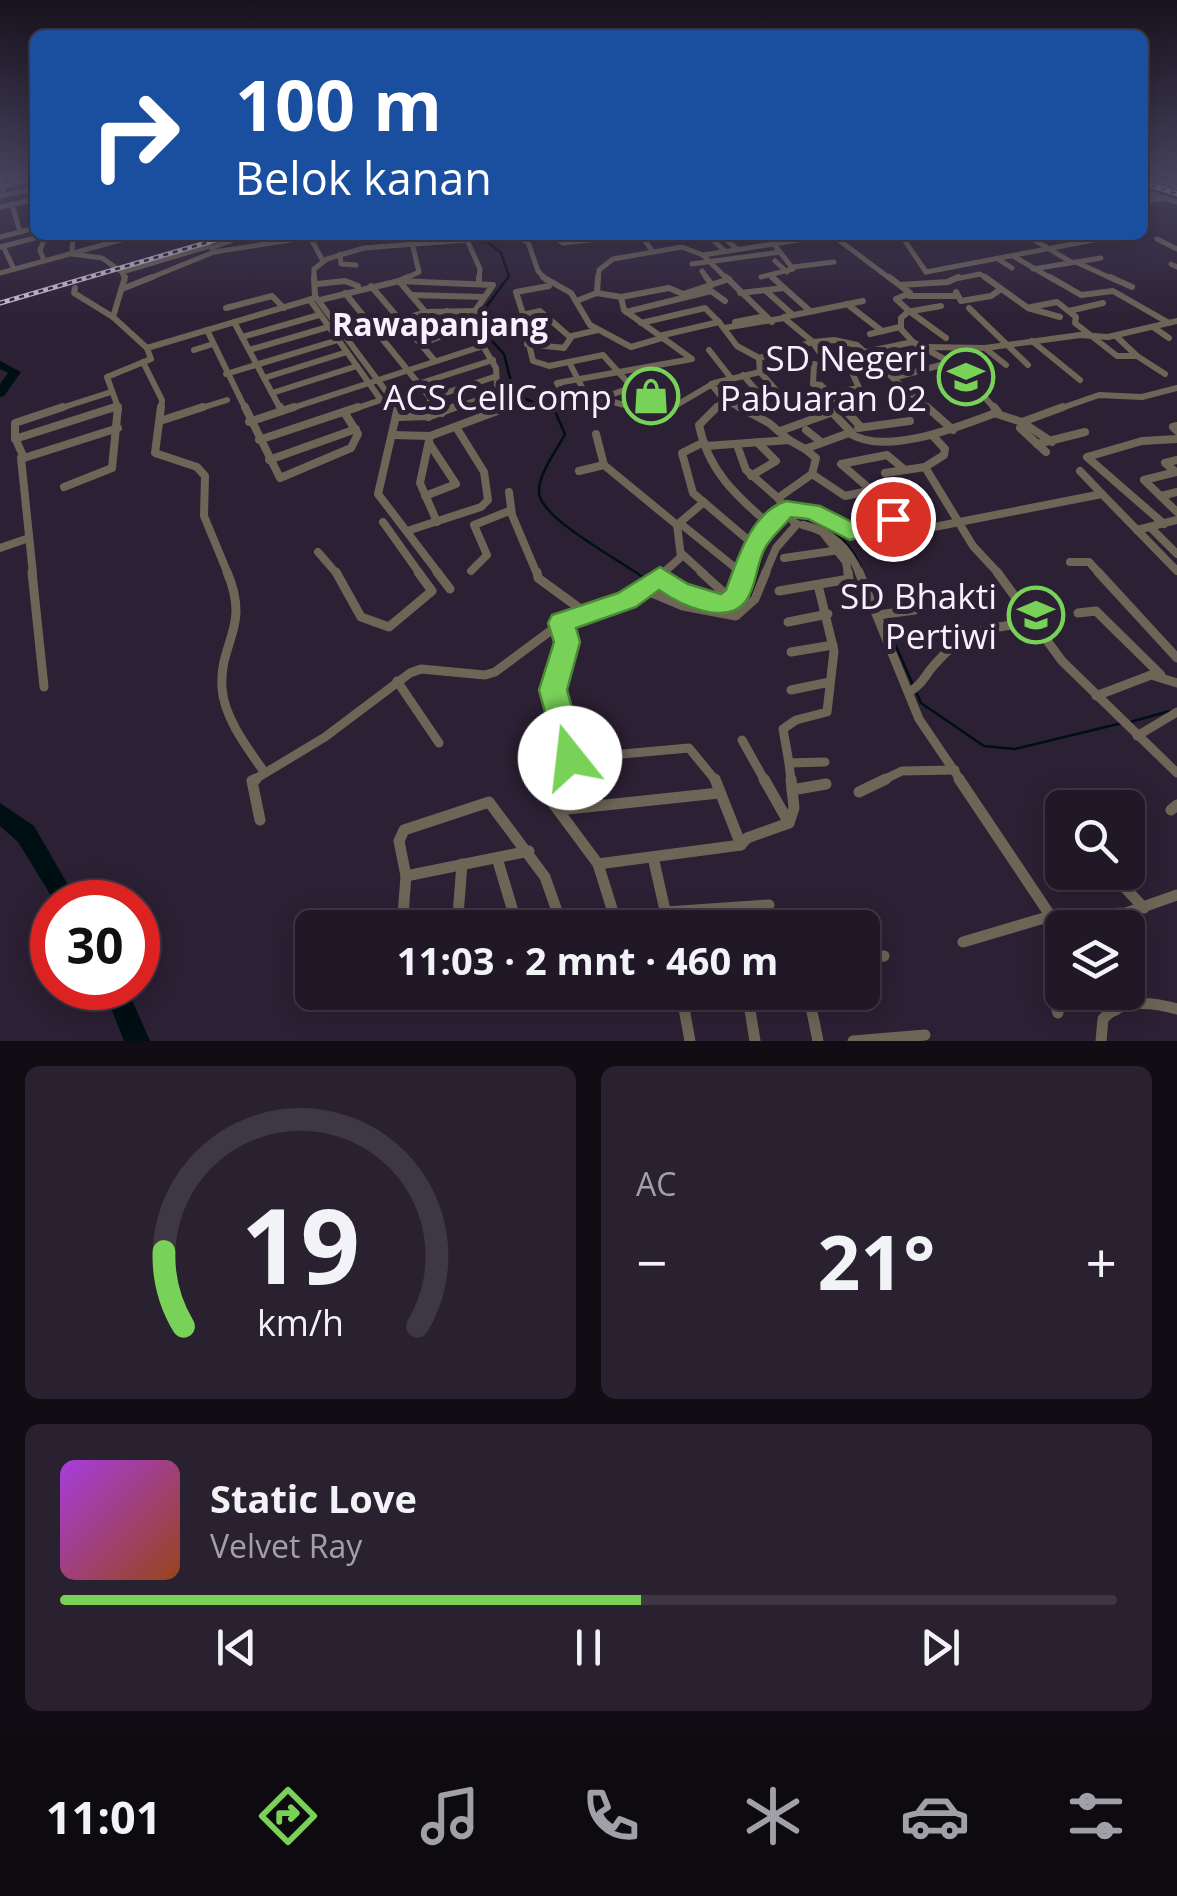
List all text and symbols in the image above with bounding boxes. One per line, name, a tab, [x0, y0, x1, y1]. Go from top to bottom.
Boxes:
text: 100 m	[235, 56, 442, 152]
icon: right	[70, 70, 200, 200]
text: Belok kanan	[235, 147, 492, 208]
district label: Rawapanjang	[332, 302, 548, 345]
place label: SD Negeri Pabuaran 02	[720, 334, 927, 421]
school or university icon: SD Negeri Pabuaran 02	[936, 347, 996, 407]
shop icon: ACS CellComp	[621, 366, 681, 426]
place label: ACS CellComp	[383, 373, 612, 420]
pin	[851, 477, 936, 562]
icon: arrive	[866, 492, 921, 547]
place label: SD Bhakti Pertiwi	[840, 572, 997, 659]
school or university icon: SD Bhakti Pertiwi	[1006, 585, 1066, 645]
position arrow	[518, 706, 622, 810]
map controls	[1045, 790, 1145, 1010]
button: search	[1045, 790, 1145, 890]
speed limit sign: 30	[30, 880, 160, 1010]
button: layers	[1045, 910, 1145, 1010]
text: 11:03 · 2 mnt · 460 m	[397, 934, 778, 986]
text: AC	[636, 1162, 676, 1205]
text: 19	[241, 1173, 360, 1314]
text: 21°	[818, 1210, 935, 1312]
text: −	[636, 1224, 667, 1299]
text: +	[1086, 1224, 1117, 1299]
text: km/h	[257, 1298, 344, 1346]
text: Static Love	[210, 1472, 417, 1524]
text: Velvet Ray	[210, 1524, 362, 1567]
icon: previous	[209, 1620, 264, 1675]
icon: pause	[561, 1620, 616, 1675]
icon: next	[913, 1620, 968, 1675]
icon: directions	[253, 1781, 323, 1851]
icon: music	[415, 1781, 485, 1851]
icon: phone	[576, 1781, 646, 1851]
icon: climate	[738, 1781, 808, 1851]
icon: car	[900, 1781, 970, 1851]
icon: filters	[1061, 1781, 1131, 1851]
text: 11:01	[46, 1786, 162, 1847]

